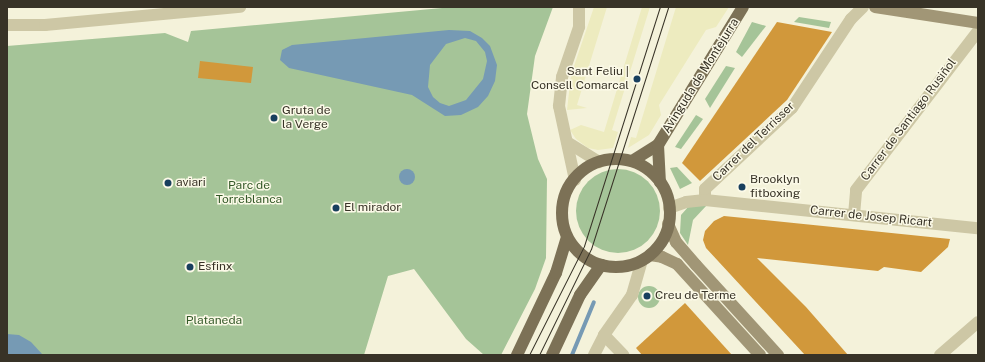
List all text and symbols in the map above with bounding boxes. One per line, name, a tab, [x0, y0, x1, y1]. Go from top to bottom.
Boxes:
street label: Avinguda de Montejurra	[660, 16, 742, 136]
street label: Carrer de Santiago Rusiñol	[858, 56, 960, 184]
place label: Sant Feliu | Consell Comarcal	[531, 65, 629, 93]
marker: Sant Feliu | Consell Comarcal	[632, 74, 642, 84]
street label: Carrer del Terrisser	[710, 99, 798, 185]
place label: Gruta de la Verge	[282, 104, 331, 132]
marker: Gruta de la Verge	[269, 113, 279, 123]
place label: Brooklyn fitboxing	[750, 173, 800, 201]
place label: aviari	[176, 176, 206, 190]
marker: aviari	[163, 178, 173, 188]
park label: Parc de Torreblanca	[216, 179, 282, 207]
marker: Brooklyn fitboxing	[737, 182, 747, 192]
place label: El mirador	[344, 201, 401, 215]
marker: El mirador	[331, 203, 341, 213]
street label: Carrer de Josep Ricart	[809, 203, 933, 231]
place label: Esfinx	[198, 260, 233, 274]
marker: Esfinx	[185, 262, 195, 272]
place label: Creu de Terme	[655, 289, 736, 303]
marker: Creu de Terme	[642, 291, 652, 301]
park label: Plataneda	[186, 314, 242, 328]

